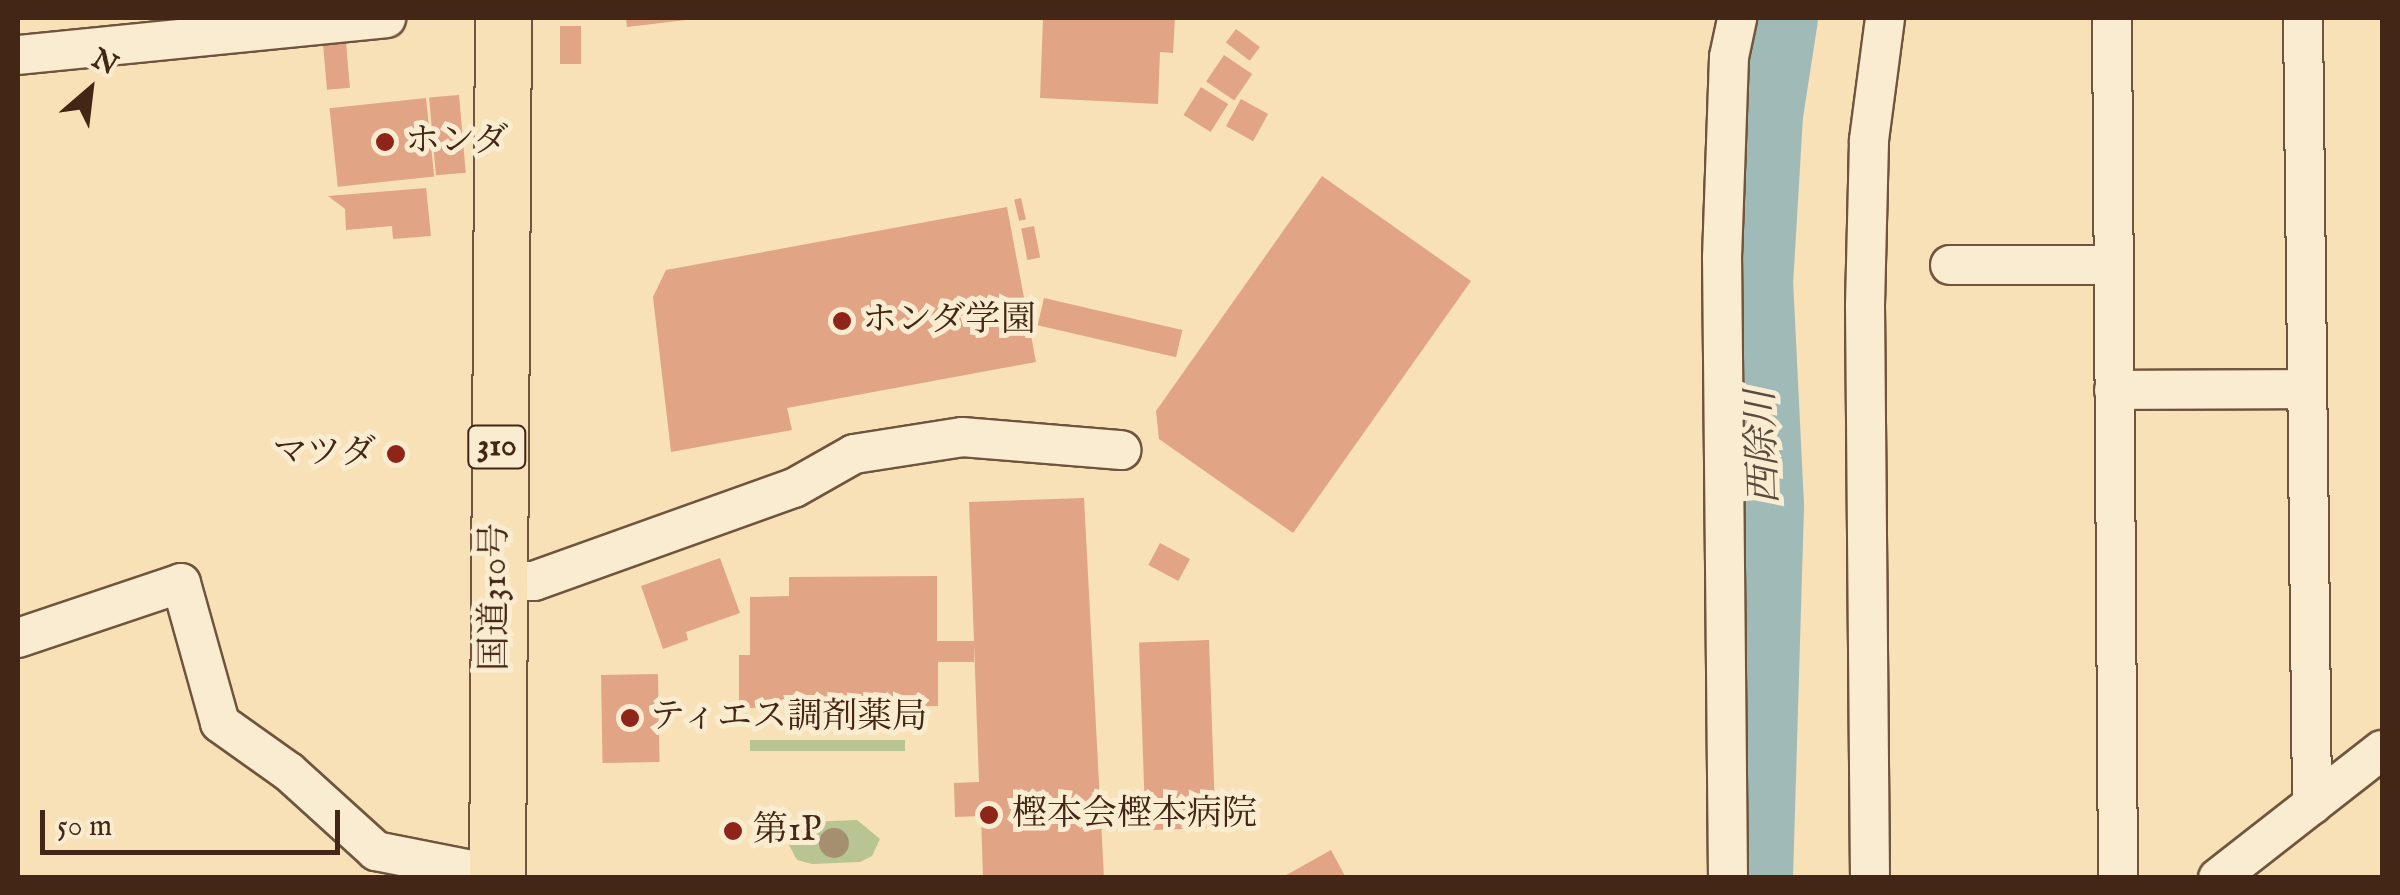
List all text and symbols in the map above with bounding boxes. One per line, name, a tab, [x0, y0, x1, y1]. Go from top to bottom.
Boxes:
north arrow	[40, 40, 140, 140]
text: N	[85, 42, 123, 84]
place label: ホンダ	[405, 121, 510, 163]
marker: ホンダ	[374, 131, 396, 153]
place label: ホンダ学園	[862, 300, 1037, 342]
marker: ホンダ学園	[831, 310, 853, 332]
water label: 西除川	[1740, 389, 1790, 505]
road number: 310	[467, 420, 527, 474]
place label: マツダ	[271, 433, 376, 475]
marker: マツダ	[385, 443, 407, 465]
street label: 国道310号	[475, 523, 517, 671]
place label: ティエス調剤薬局	[650, 697, 930, 739]
marker: ティエス調剤薬局	[619, 707, 641, 729]
scale bar	[45, 790, 345, 852]
place label: 樫本会樫本病院	[1012, 794, 1257, 836]
marker: 樫本会樫本病院	[976, 802, 1002, 828]
text: 50 m	[57, 808, 112, 846]
place label: 第1P	[753, 810, 821, 852]
marker: 第1P	[722, 820, 744, 842]

